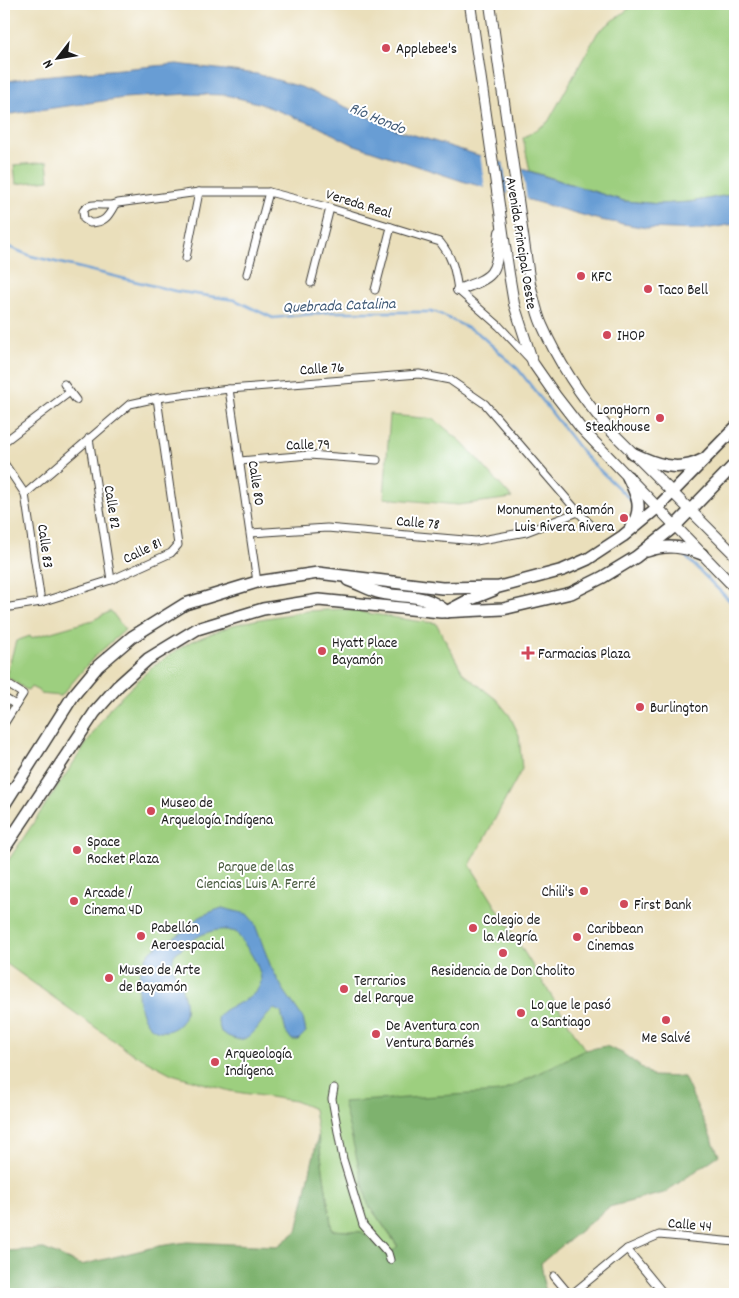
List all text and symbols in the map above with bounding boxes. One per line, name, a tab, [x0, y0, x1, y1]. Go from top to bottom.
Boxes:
north arrow	[32, 32, 82, 82]
place label: Applebee's	[396, 39, 457, 61]
marker: Applebee's	[380, 42, 392, 54]
text: N	[38, 55, 59, 72]
water label: Río Hondo	[345, 97, 409, 142]
street label: Avenida Principal Oeste	[499, 176, 541, 311]
street label: Vereda Real	[323, 184, 395, 225]
place label: KFC	[591, 267, 612, 289]
marker: KFC	[575, 270, 587, 282]
place label: Taco Bell	[658, 280, 708, 302]
marker: Taco Bell	[642, 283, 654, 295]
water label: Quebrada Catalina	[282, 293, 397, 320]
place label: IHOP	[617, 326, 645, 348]
marker: IHOP	[601, 329, 613, 341]
street label: Calle 76	[299, 357, 345, 383]
place label: LongHorn Steakhouse	[585, 400, 650, 439]
marker: LongHorn Steakhouse	[654, 412, 666, 424]
street label: Calle 79	[286, 435, 330, 457]
street label: Calle 80	[241, 459, 269, 508]
street label: Calle 82	[97, 484, 125, 531]
place label: Monumento a Ramón Luis Rivera Rivera	[497, 500, 615, 539]
street label: Calle 78	[395, 511, 440, 537]
marker: Monumento a Ramón Luis Rivera Rivera	[618, 512, 630, 524]
street label: Calle 83	[30, 523, 58, 570]
street label: Calle 81	[120, 533, 166, 571]
place label: Hyatt Place Bayamón	[332, 633, 398, 672]
place label: Farmacias Plaza	[538, 644, 631, 666]
marker: Hyatt Place Bayamón	[316, 645, 328, 657]
marker: Farmacias Plaza	[522, 647, 534, 659]
place label: Burlington	[650, 698, 708, 720]
marker: Burlington	[634, 701, 646, 713]
place label: Museo de Arquelogía Indígena	[161, 793, 274, 832]
marker: Museo de Arquelogía Indígena	[145, 805, 157, 817]
place label: Space Rocket Plaza	[87, 832, 160, 871]
marker: Space Rocket Plaza	[71, 844, 83, 856]
park label: Parque de las Ciencias Luis A. Ferré	[196, 857, 316, 896]
place label: Chili's	[541, 882, 574, 904]
place label: Arcade / Cinema 4D	[84, 883, 143, 922]
marker: Chili's	[578, 885, 590, 897]
marker: Arcade / Cinema 4D	[68, 895, 80, 907]
place label: First Bank	[634, 895, 692, 917]
marker: First Bank	[618, 898, 630, 910]
place label: Colegio de la Alegría	[483, 910, 541, 949]
place label: Pabellón Aeroespacial	[151, 918, 225, 957]
place label: Caribbean Cinemas	[587, 919, 643, 958]
marker: Colegio de la Alegría	[467, 922, 479, 934]
marker: Pabellón Aeroespacial	[135, 930, 147, 942]
marker: Caribbean Cinemas	[571, 931, 583, 943]
marker: Residencia de Don Cholito	[497, 947, 509, 959]
place label: Museo de Arte de Bayamón	[119, 960, 201, 999]
place label: Residencia de Don Cholito	[431, 961, 575, 983]
place label: Terrarios del Parque	[354, 971, 414, 1010]
marker: Museo de Arte de Bayamón	[103, 972, 115, 984]
marker: Terrarios del Parque	[338, 983, 350, 995]
place label: Lo que le pasó a Santiago	[531, 995, 611, 1034]
marker: Lo que le pasó a Santiago	[515, 1007, 527, 1019]
marker: Me Salvé	[660, 1014, 672, 1026]
place label: De Aventura con Ventura Barnés	[386, 1016, 479, 1055]
marker: De Aventura con Ventura Barnés	[370, 1028, 382, 1040]
place label: Me Salvé	[642, 1028, 690, 1050]
place label: Arqueología Indígena	[225, 1044, 293, 1083]
marker: Arqueología Indígena	[209, 1056, 221, 1068]
street label: Calle 44	[667, 1213, 713, 1239]

